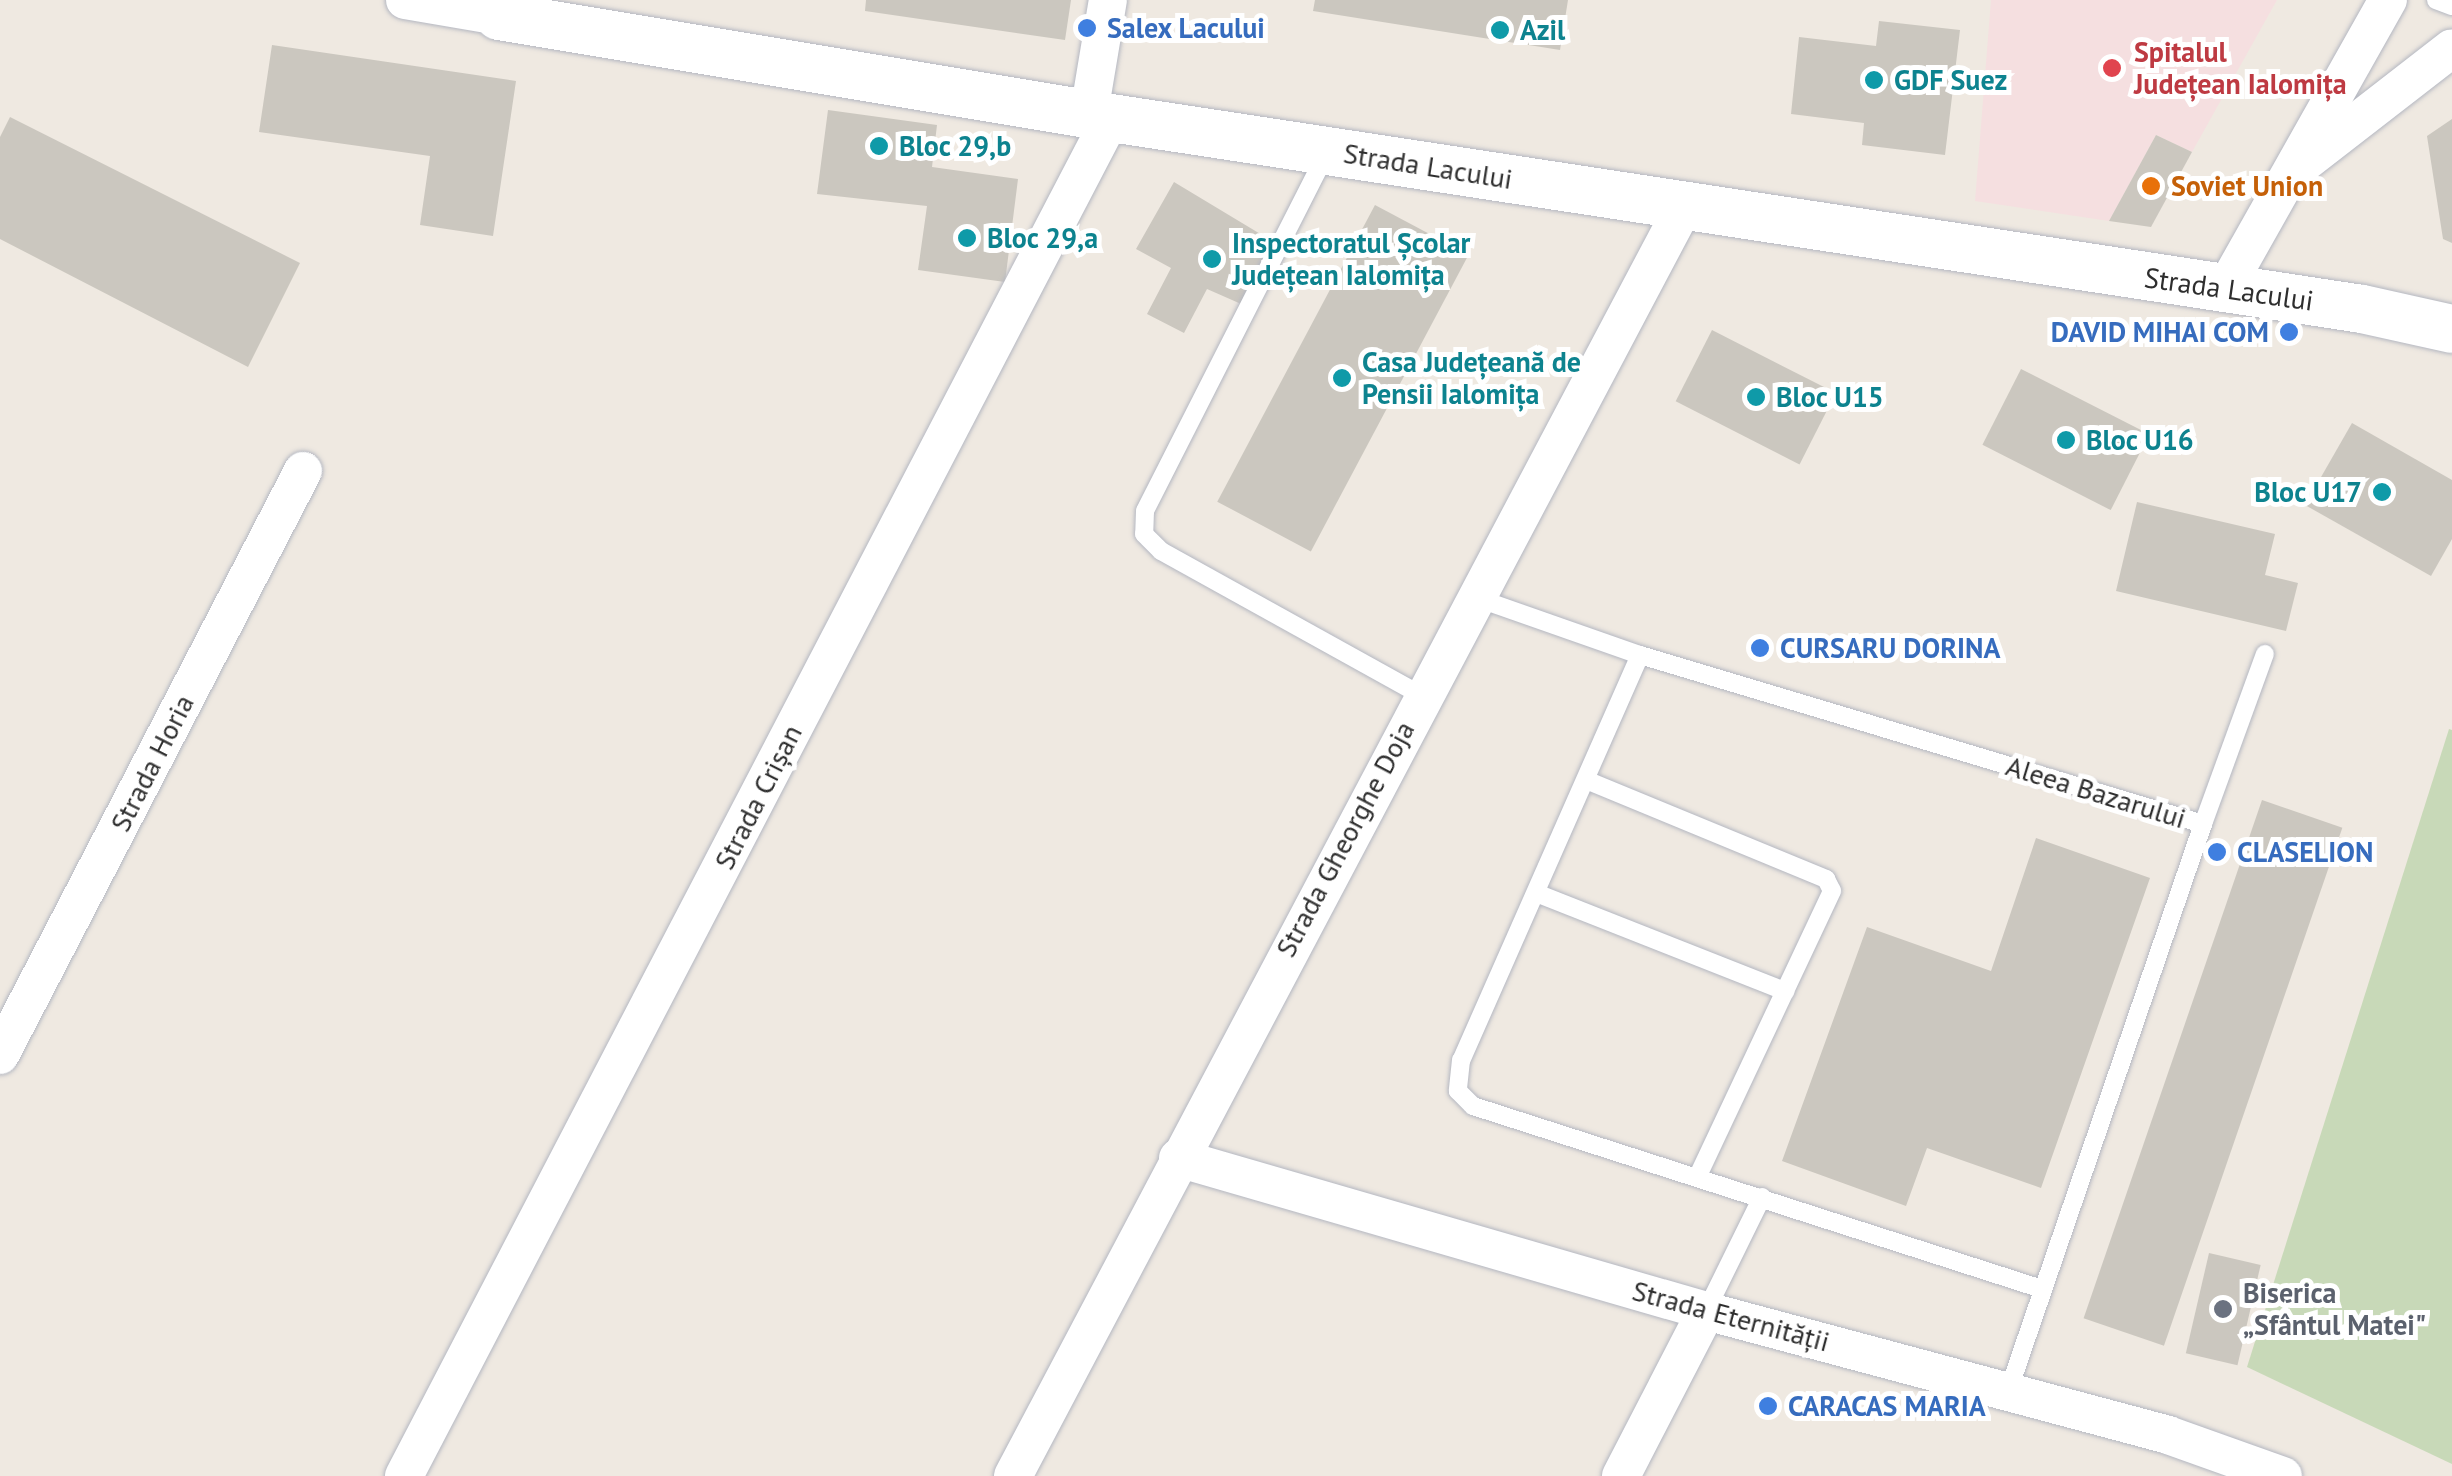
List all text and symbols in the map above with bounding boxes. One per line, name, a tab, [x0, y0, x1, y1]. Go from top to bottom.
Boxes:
place label: Salex Lacului	[1107, 11, 1266, 45]
place label: Azil	[1520, 13, 1565, 47]
marker: Salex Lacului	[1076, 17, 1098, 39]
marker: Azil	[1489, 19, 1511, 41]
place label: Spitalul Județean Ialomița	[2134, 35, 2347, 101]
marker: Spitalul Județean Ialomița	[2099, 55, 2125, 81]
place label: GDF Suez	[1894, 63, 2007, 97]
marker: GDF Suez	[1863, 69, 1885, 91]
place label: Bloc 29,b	[899, 129, 1012, 163]
marker: Bloc 29,b	[868, 135, 890, 157]
street label: Strada Lacului	[1341, 136, 1515, 196]
place label: Soviet Union	[2171, 169, 2323, 203]
marker: Soviet Union	[2140, 175, 2162, 197]
place label: Bloc 29,a	[987, 221, 1099, 255]
place label: Inspectoratul Școlar Județean Ialomița	[1232, 226, 1470, 292]
marker: Bloc 29,a	[956, 227, 978, 249]
marker: Inspectoratul Școlar Județean Ialomița	[1201, 248, 1223, 270]
street label: Strada Lacului	[2142, 260, 2316, 318]
place label: DAVID MIHAI COM	[2050, 315, 2269, 349]
marker: DAVID MIHAI COM	[2278, 321, 2300, 343]
place label: Casa Județeană de Pensii Ialomița	[1362, 345, 1581, 411]
marker: Casa Județeană de Pensii Ialomița	[1331, 367, 1353, 389]
place label: Bloc U15	[1776, 380, 1884, 414]
marker: Bloc U15	[1745, 386, 1767, 408]
place label: Bloc U16	[2086, 423, 2194, 457]
marker: Bloc U16	[2055, 429, 2077, 451]
place label: Bloc U17	[2254, 475, 2362, 509]
marker: Bloc U17	[2371, 481, 2393, 503]
place label: CURSARU DORINA	[1780, 631, 2000, 665]
marker: CURSARU DORINA	[1749, 637, 1771, 659]
street label: Strada Horia	[103, 689, 201, 837]
street label: Strada Gheorghe Doja	[1269, 716, 1421, 962]
street label: Strada Crișan	[707, 719, 809, 875]
street label: Aleea Bazarului	[2002, 749, 2190, 835]
place label: CLASELION	[2237, 835, 2373, 869]
marker: CLASELION	[2206, 841, 2228, 863]
street label: Strada Eternității	[1629, 1274, 1833, 1358]
place label: Biserica „Sfântul Matei"	[2243, 1276, 2426, 1342]
marker: Biserica „Sfântul Matei"	[2212, 1298, 2234, 1320]
place label: CARACAS MARIA	[1788, 1389, 1986, 1423]
marker: CARACAS MARIA	[1757, 1395, 1779, 1417]

